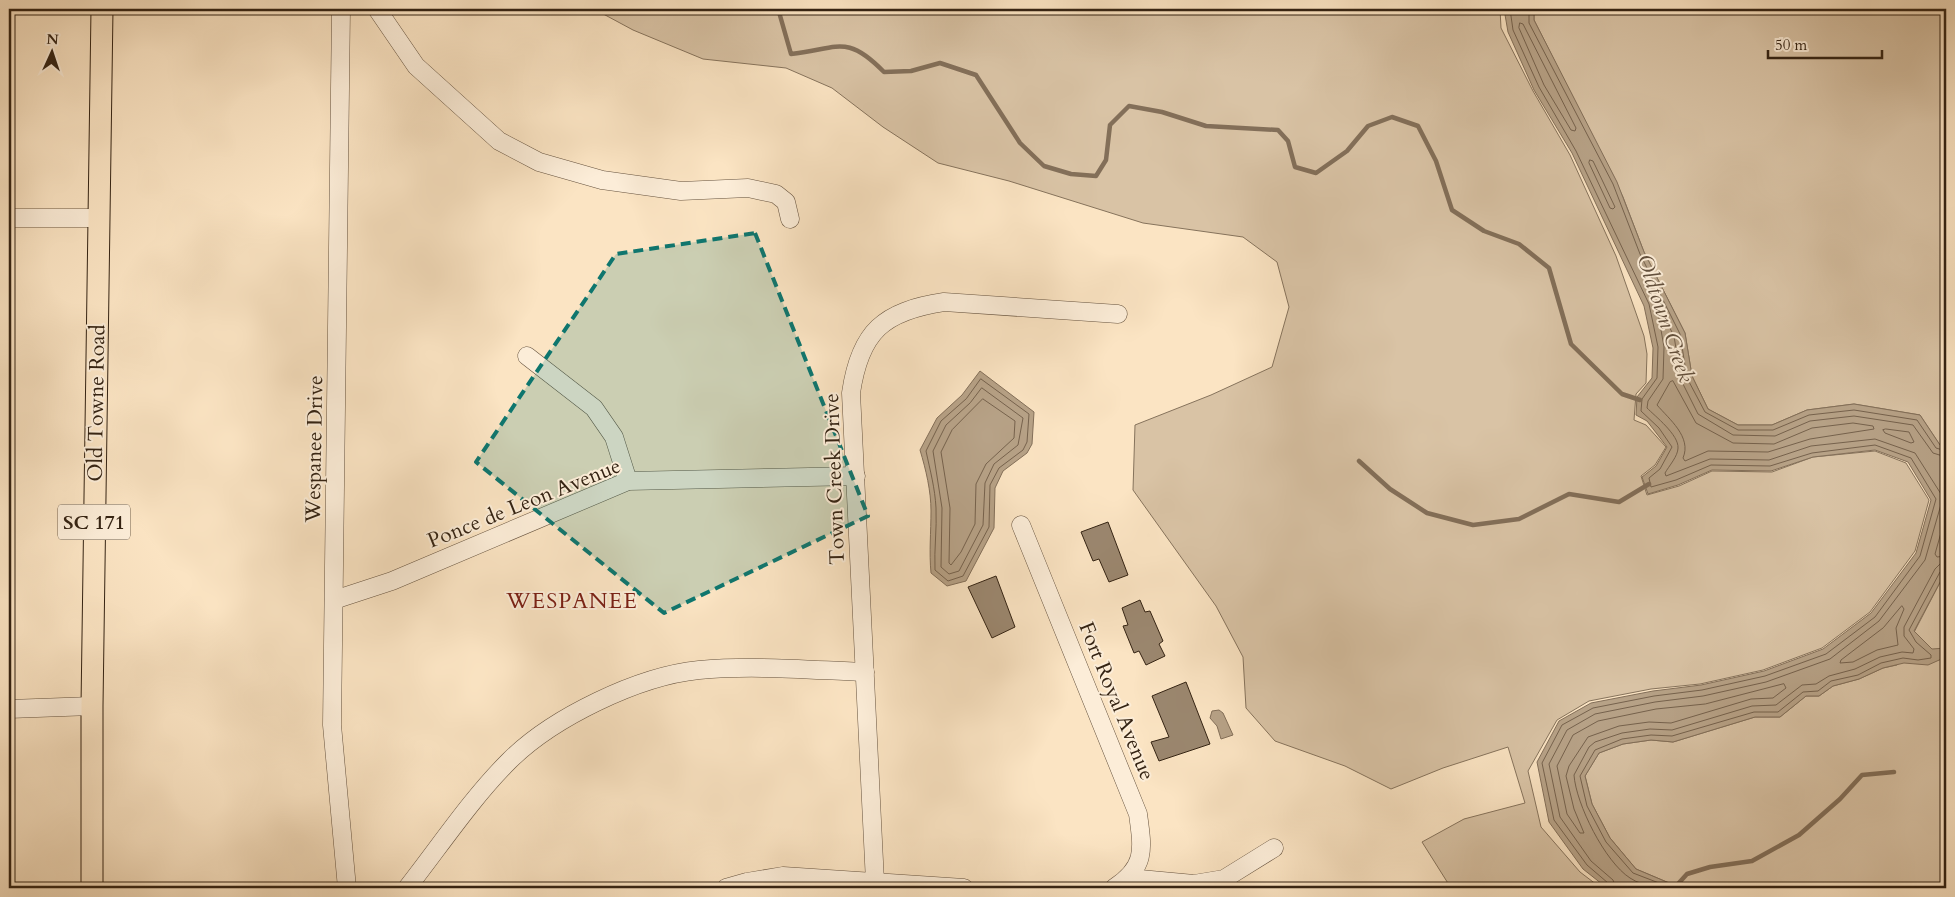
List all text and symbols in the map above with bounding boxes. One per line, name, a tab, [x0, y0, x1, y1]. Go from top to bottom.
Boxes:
north arrow	[28, 28, 78, 78]
scale bar	[1768, 28, 1881, 60]
text: N	[46, 30, 59, 49]
text: 50 m	[1775, 35, 1807, 55]
water label: Oldtown Creek	[1629, 250, 1701, 387]
street label: Old Towne Road	[81, 324, 112, 482]
street label: Wespanee Drive	[299, 375, 330, 524]
street label: Town Creek Drive	[817, 393, 852, 565]
street label: Ponce de Leon Avenue	[423, 451, 625, 556]
road number: SC 171	[58, 504, 130, 540]
district label: WESPANEE	[505, 586, 638, 616]
street label: Fort Royal Avenue	[1072, 618, 1162, 785]

